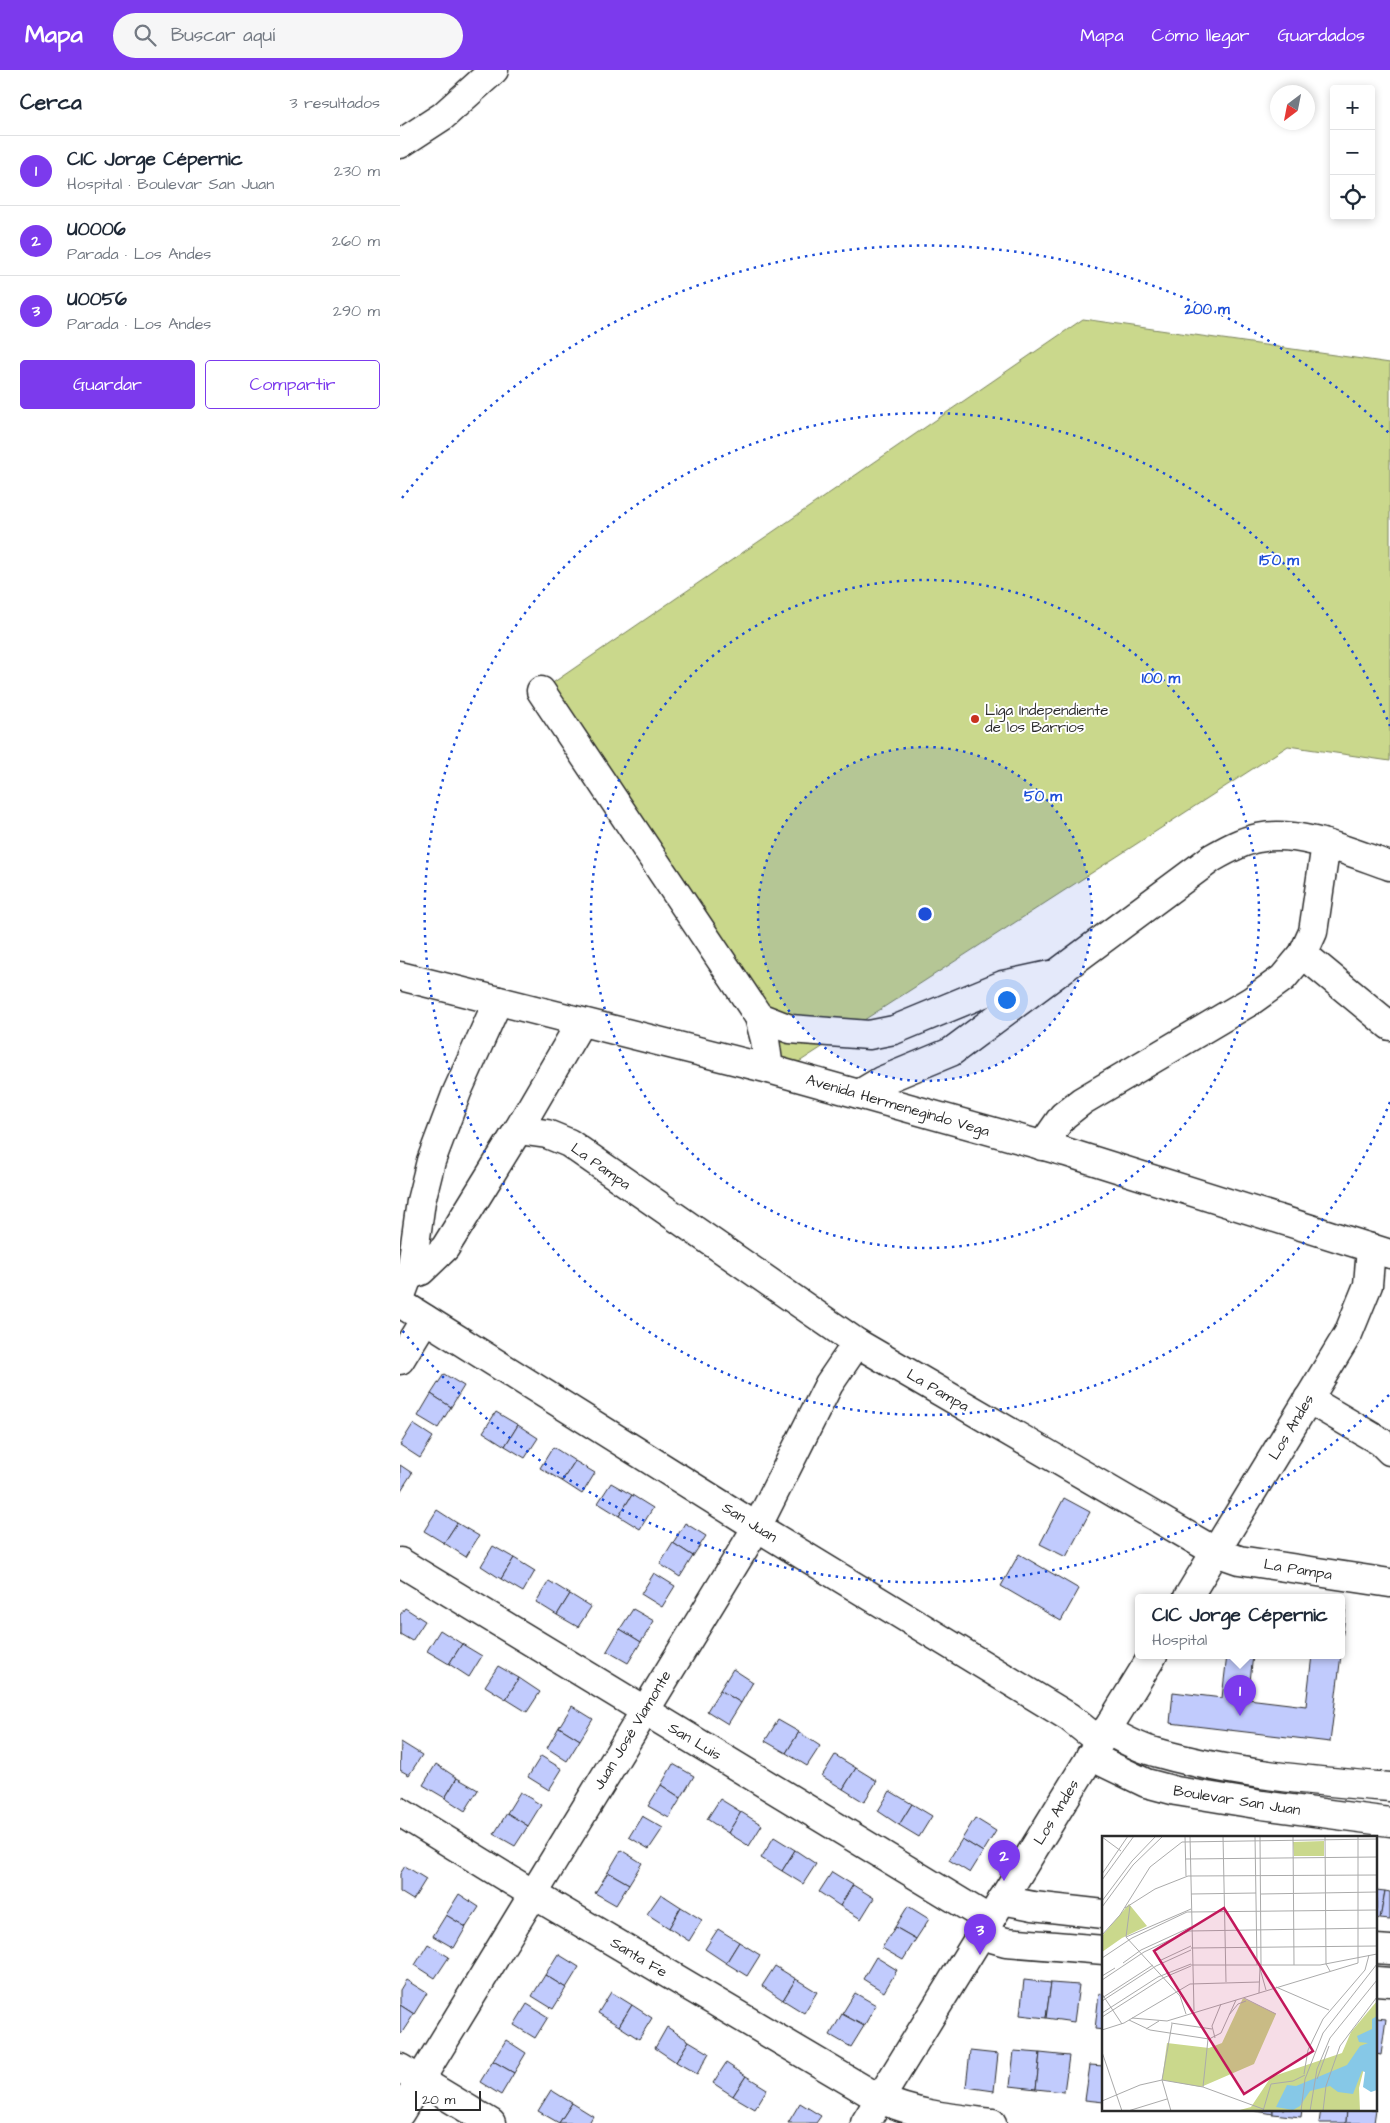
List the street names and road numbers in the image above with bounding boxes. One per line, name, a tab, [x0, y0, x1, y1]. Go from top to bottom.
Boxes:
street label: Avenida Hermenegindo Vega	[803, 1069, 992, 1143]
street label: La Pampa	[566, 1138, 635, 1195]
street label: La Pampa	[903, 1364, 973, 1417]
street label: Los Andes	[1264, 1390, 1319, 1464]
street label: San Juan	[718, 1497, 782, 1548]
street label: La Pampa	[1262, 1554, 1334, 1585]
street label: Juan José Viamonte	[588, 1667, 676, 1794]
street label: San Luis	[664, 1717, 726, 1766]
street label: Los Andes	[1029, 1775, 1084, 1849]
street label: Boulevar San Juan	[1172, 1780, 1302, 1821]
street label: Santa Fe	[606, 1932, 671, 1983]

